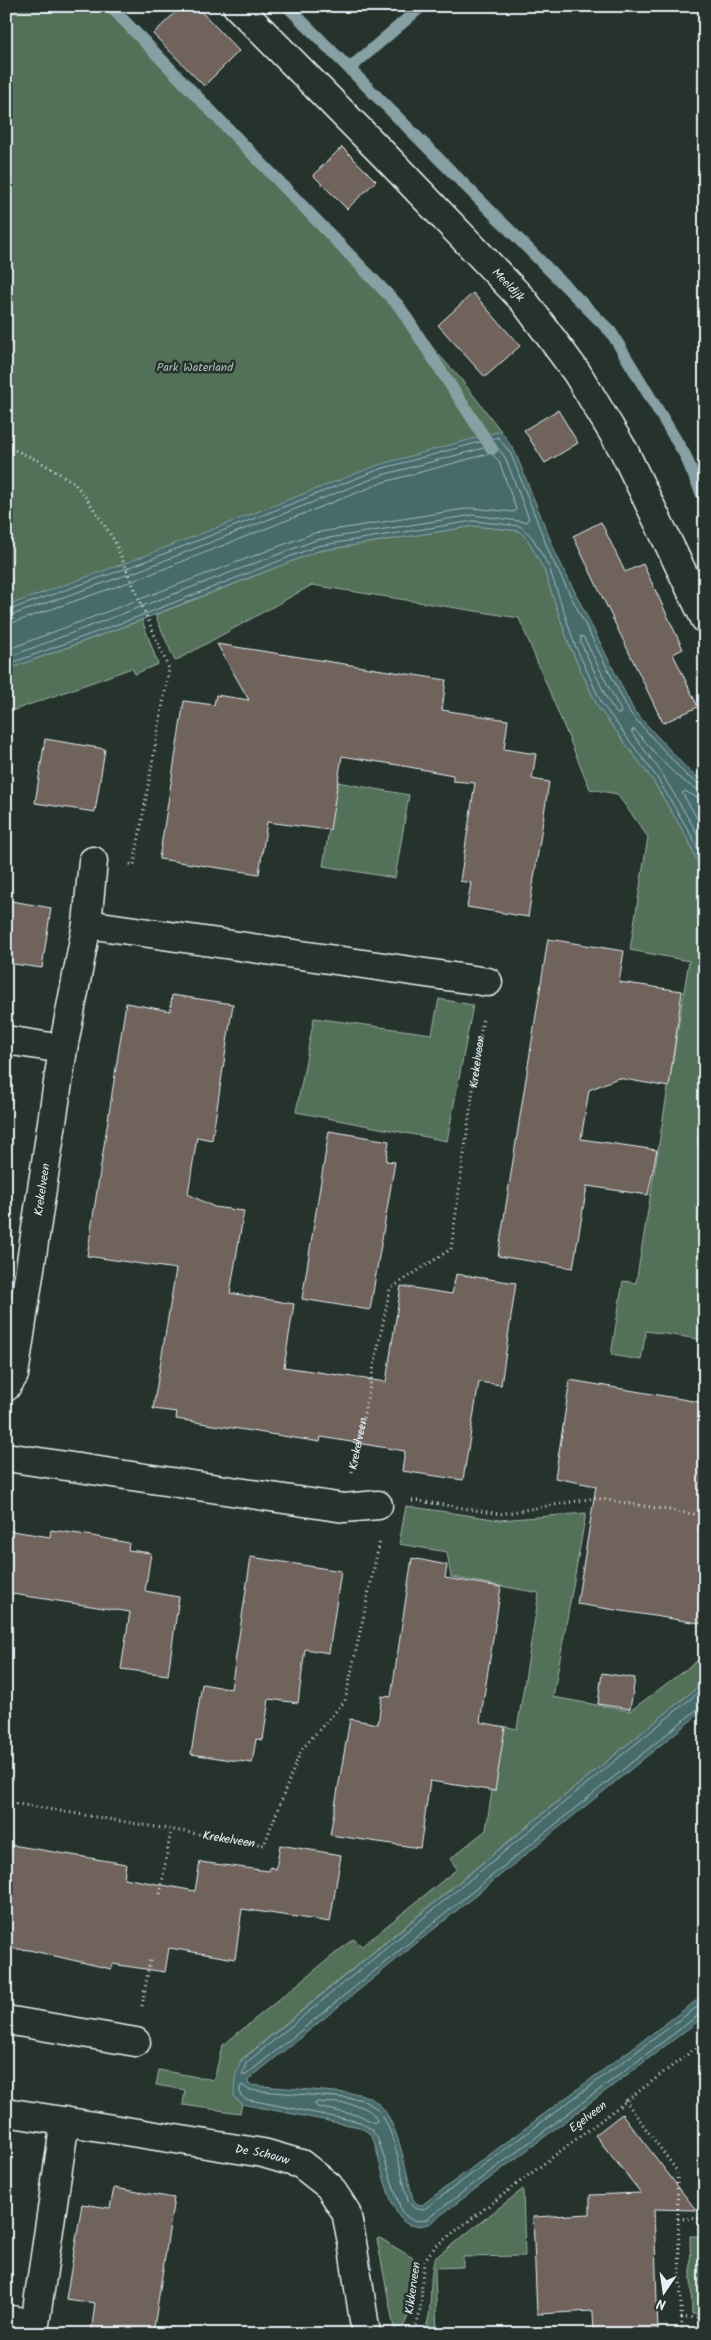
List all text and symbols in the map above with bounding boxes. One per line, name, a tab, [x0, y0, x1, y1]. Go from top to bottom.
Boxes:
street label: Meeldijk	[487, 263, 530, 306]
park label: Park Waterland	[157, 358, 234, 377]
street label: Krekelveen	[464, 1034, 490, 1089]
street label: Krekelveen	[29, 1162, 55, 1217]
street label: Krekelveen	[343, 1416, 373, 1471]
street label: Krekelveen	[201, 1825, 257, 1853]
street label: Egelveen	[565, 2096, 611, 2138]
street label: De Schouw	[234, 2139, 293, 2170]
street label: Kikkerveen	[400, 2261, 426, 2315]
north arrow	[638, 2268, 688, 2318]
text: N	[654, 2292, 668, 2315]

